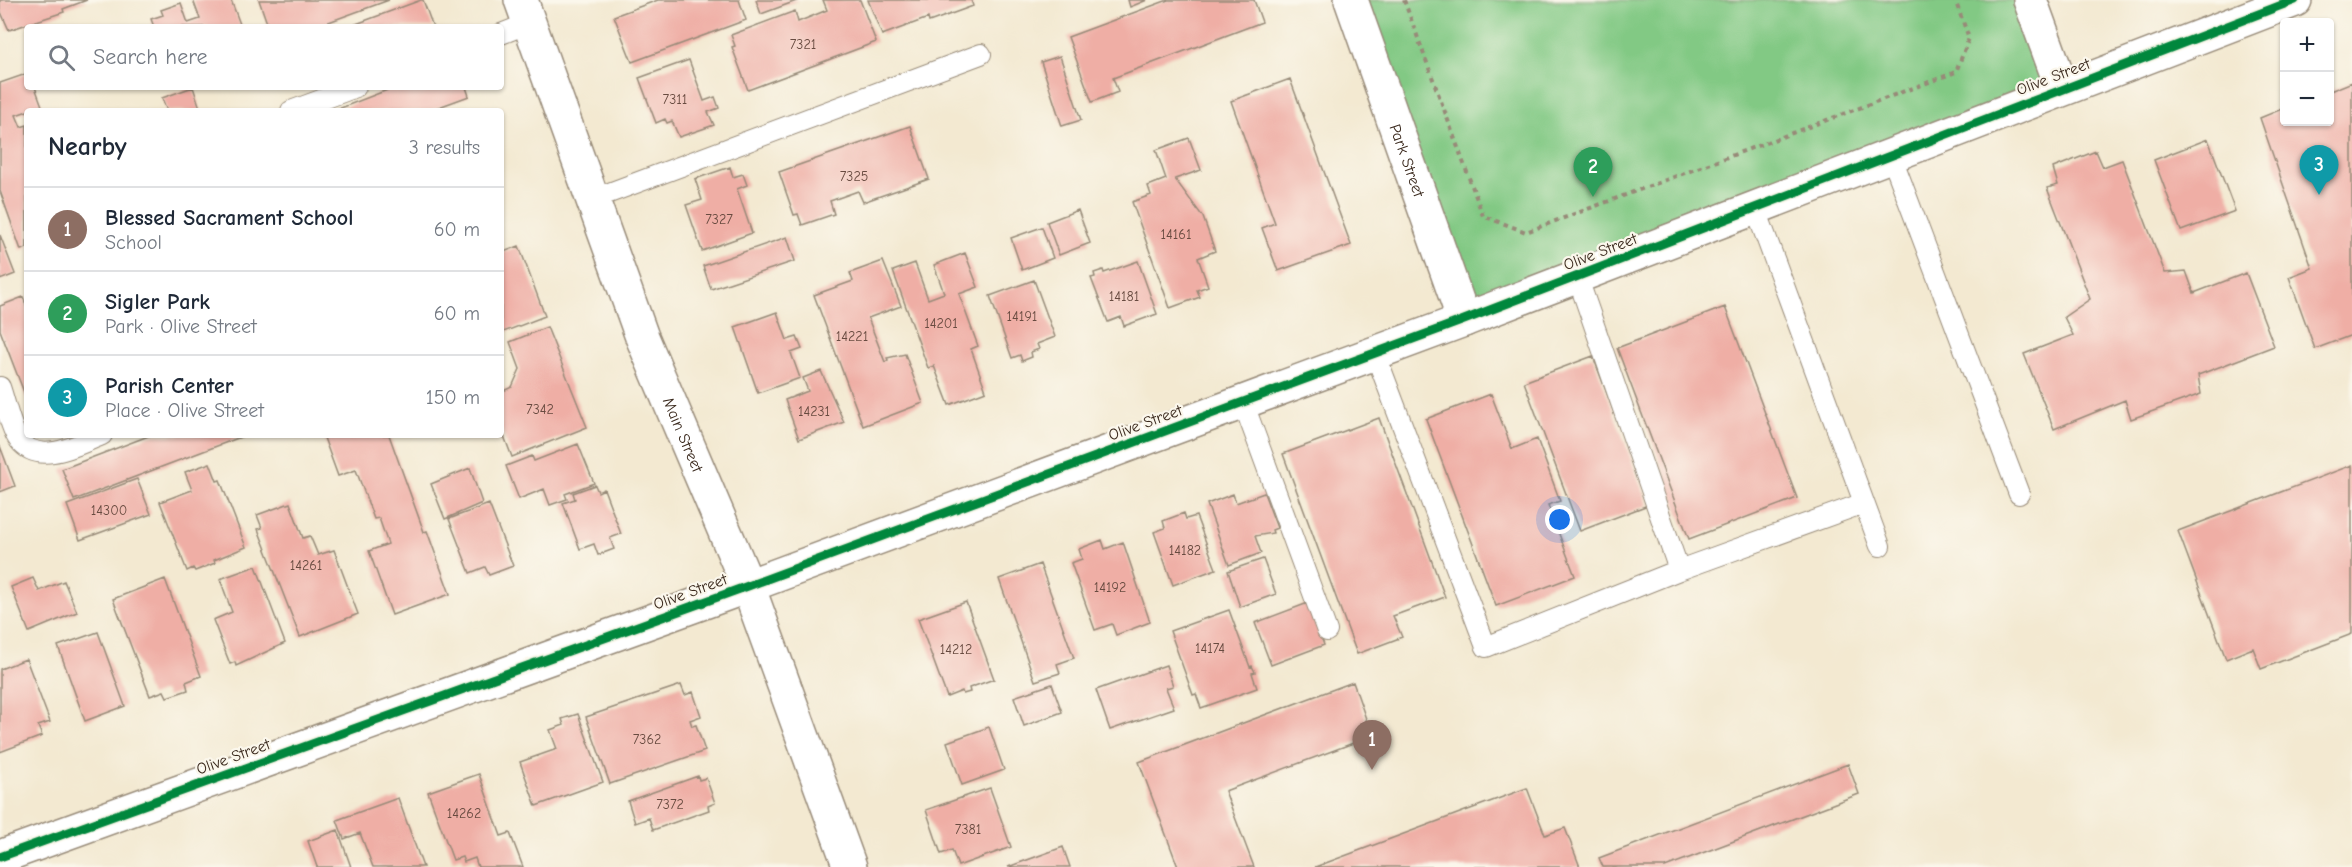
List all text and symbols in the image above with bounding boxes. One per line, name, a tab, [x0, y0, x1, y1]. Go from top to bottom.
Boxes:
map controls	[2280, 18, 2334, 126]
button: +	[2280, 18, 2334, 72]
search box	[24, 24, 504, 90]
house number: 7321	[790, 36, 816, 53]
icon: search	[45, 41, 78, 74]
text: Search here	[93, 44, 208, 70]
street label: Olive Street	[2014, 55, 2093, 99]
button: −	[2280, 72, 2334, 126]
house number: 7311	[663, 91, 687, 108]
street label: Park Street	[1385, 122, 1428, 200]
text: Nearby	[48, 132, 127, 162]
text: 3 results	[409, 136, 480, 159]
pin: 3	[2300, 146, 2338, 195]
pin: 2	[1574, 148, 1612, 197]
house number: 7325	[840, 168, 868, 185]
text: Blessed Sacrament School	[105, 205, 353, 231]
house number: 7327	[705, 211, 733, 228]
text: 1	[64, 218, 71, 241]
text: 60 m	[434, 218, 480, 241]
house number: 14161	[1161, 226, 1191, 243]
street label: Olive Street	[1561, 230, 1640, 274]
text: School	[105, 231, 162, 254]
house number: 14181	[1109, 288, 1139, 305]
text: Sigler Park	[105, 289, 210, 315]
text: 2	[63, 302, 72, 325]
text: 60 m	[434, 302, 480, 325]
house number: 14191	[1007, 308, 1037, 325]
text: Park · Olive Street	[105, 315, 257, 338]
house number: 14201	[924, 315, 958, 332]
house number: 14221	[836, 328, 868, 345]
text: Parish Center	[105, 373, 234, 399]
text: 3	[63, 386, 72, 409]
text: 150 m	[426, 386, 480, 409]
street label: Main Street	[659, 395, 707, 475]
text: Place · Olive Street	[105, 399, 264, 422]
house number: 7342	[526, 401, 554, 418]
street label: Olive Street	[1106, 401, 1185, 445]
house number: 14231	[798, 403, 830, 420]
house number: 14300	[91, 502, 127, 519]
your location	[1545, 505, 1574, 534]
house number: 14182	[1169, 542, 1201, 559]
house number: 14261	[290, 557, 322, 574]
street label: Olive Street	[651, 570, 730, 614]
house number: 14192	[1094, 579, 1126, 596]
house number: 14174	[1195, 640, 1225, 657]
house number: 14212	[940, 641, 972, 658]
pin: 1	[1352, 720, 1392, 770]
house number: 7362	[633, 731, 661, 748]
street label: Olive Street	[194, 735, 273, 779]
house number: 7372	[656, 796, 684, 813]
house number: 14262	[447, 805, 481, 822]
house number: 7381	[955, 821, 981, 838]

